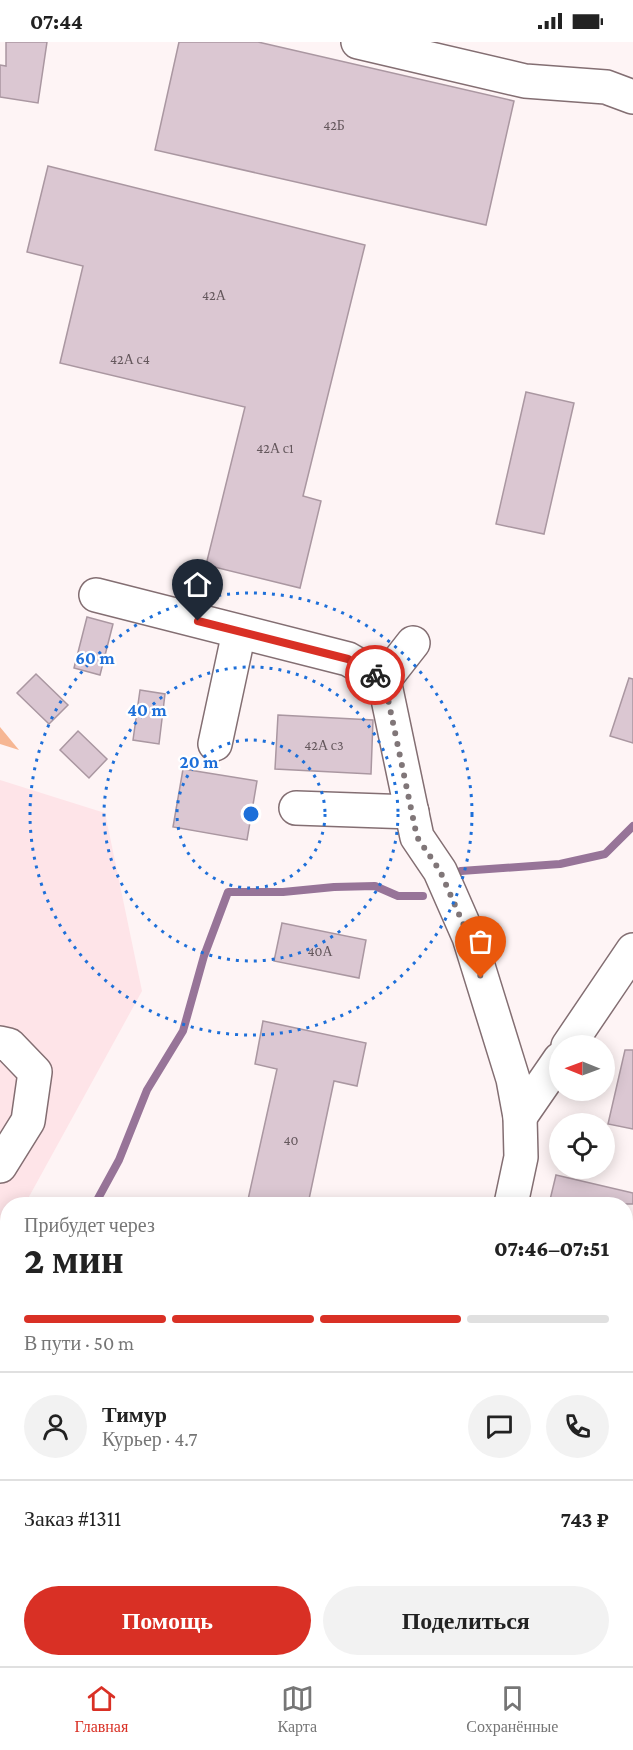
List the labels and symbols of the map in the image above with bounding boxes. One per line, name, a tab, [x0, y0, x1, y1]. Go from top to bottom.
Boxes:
house number: 42Б	[323, 117, 345, 133]
house number: 42А	[202, 287, 227, 303]
house number: 42А с4	[110, 351, 150, 367]
house number: 42А с1	[256, 440, 294, 456]
pin	[172, 559, 223, 621]
courier	[345, 645, 405, 705]
text: 60 m	[75, 648, 115, 668]
text: 40 m	[127, 700, 167, 720]
house number: 42А с3	[304, 737, 344, 753]
text: 20 m	[180, 752, 219, 772]
centre of rings	[241, 804, 261, 824]
pin	[455, 916, 506, 978]
house number: 40А	[307, 943, 333, 959]
north arrow	[549, 1035, 615, 1101]
house number: 40	[283, 1132, 299, 1148]

